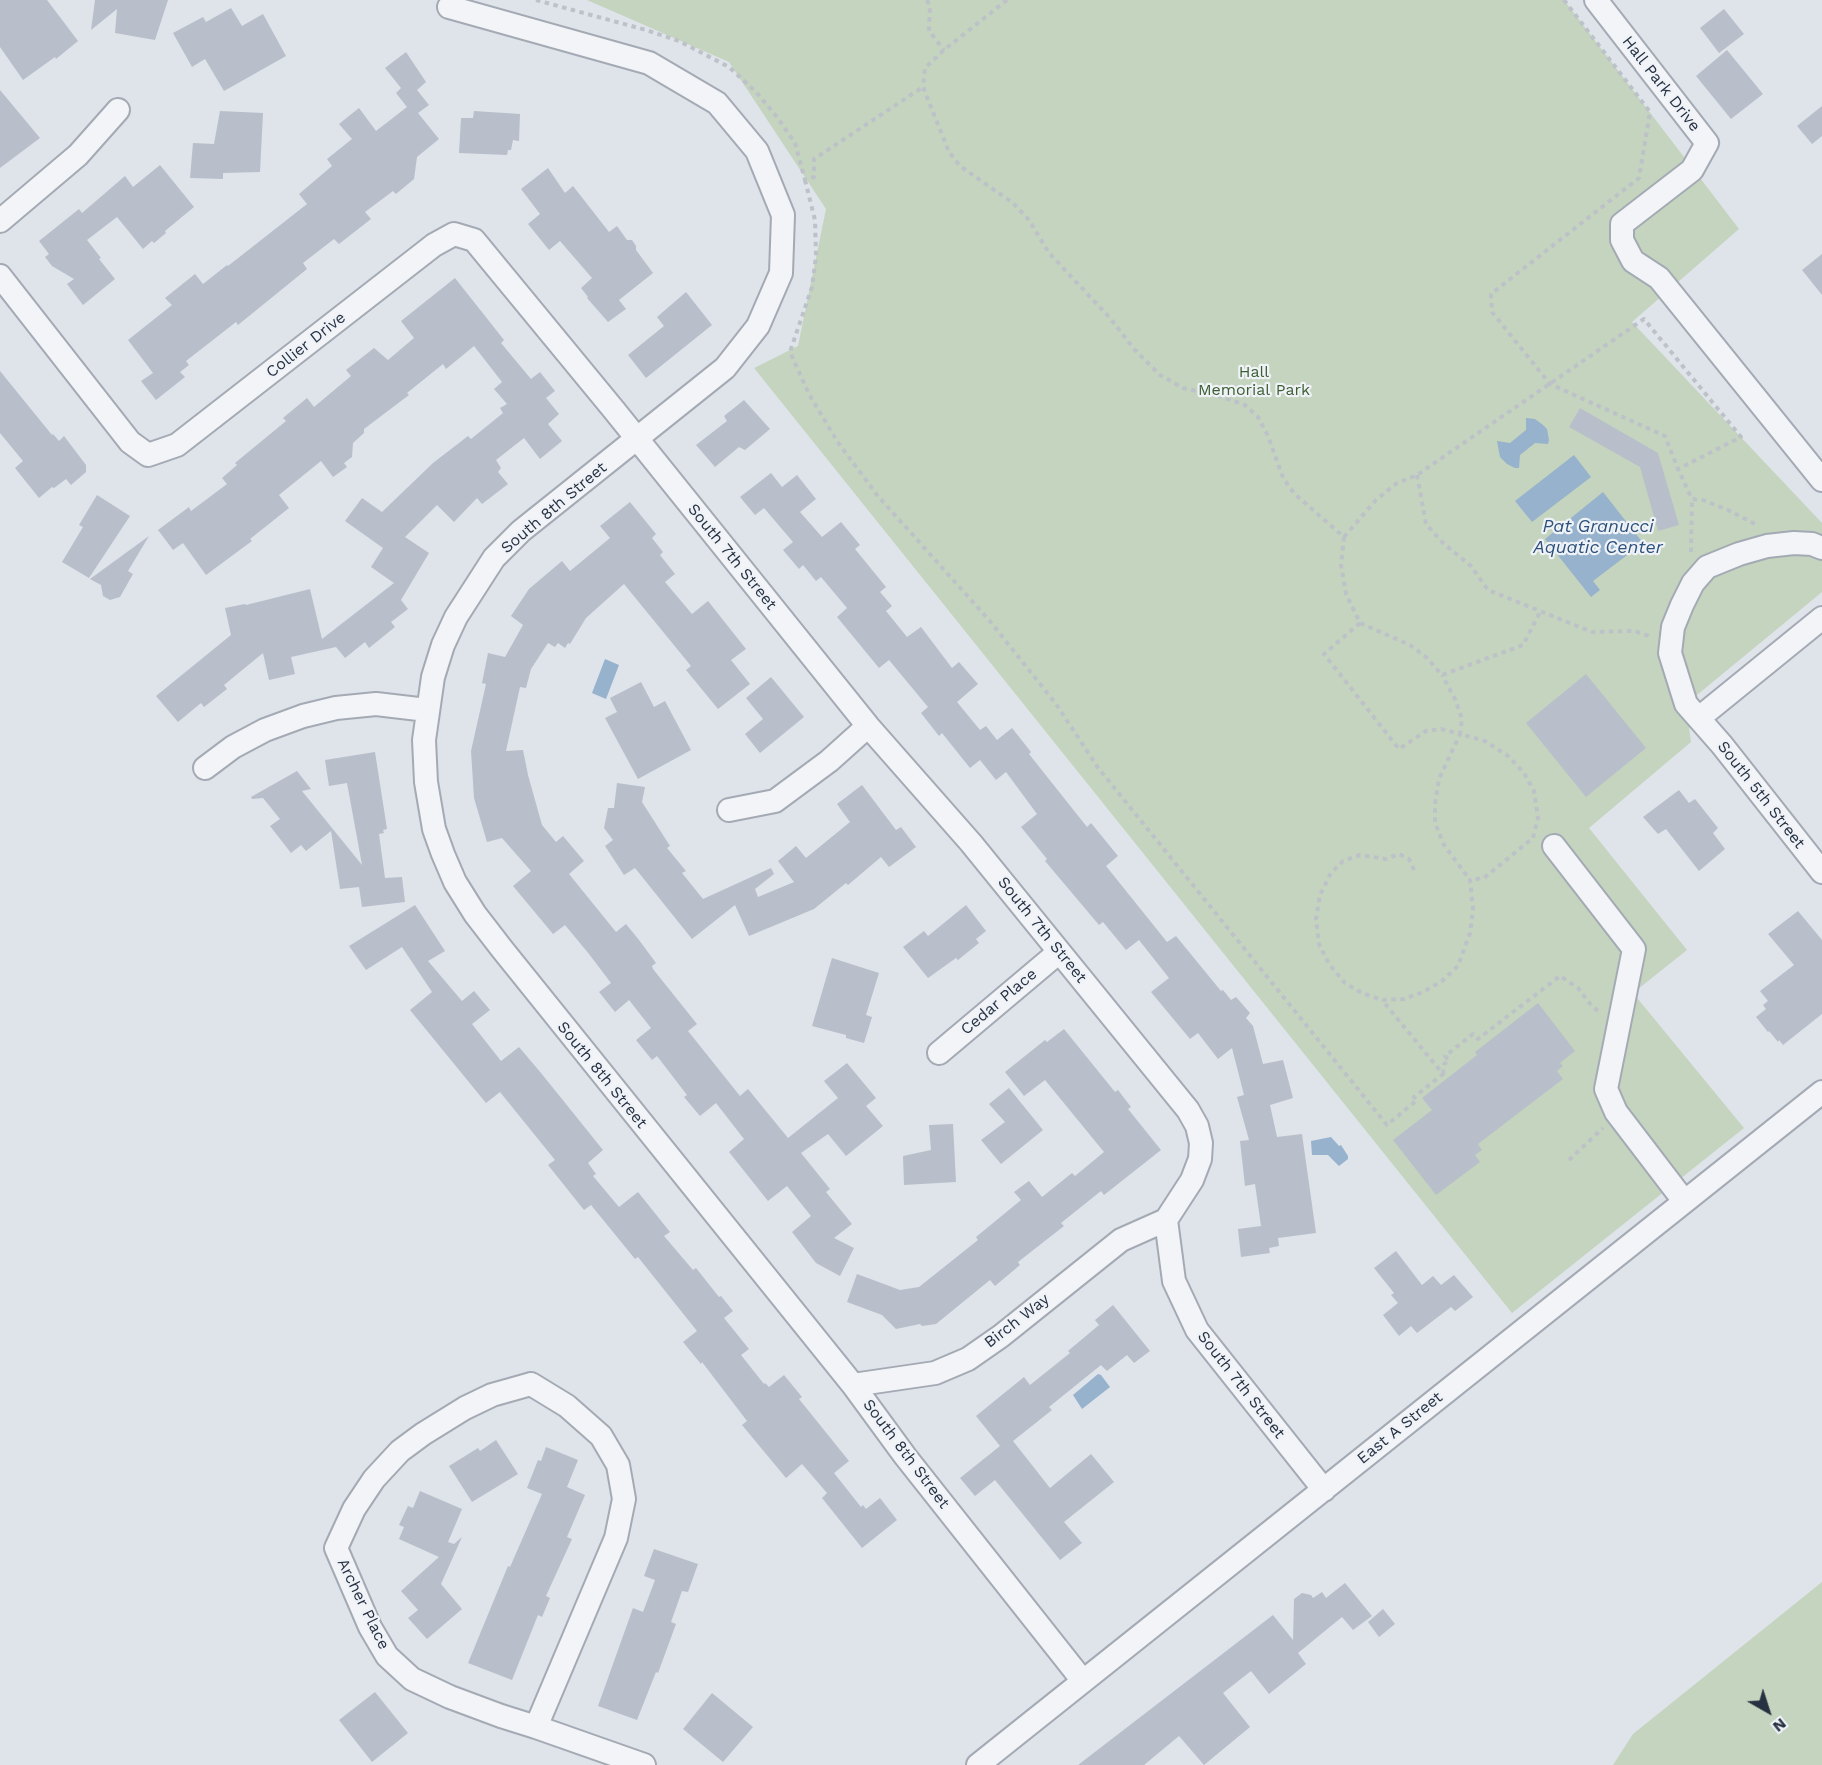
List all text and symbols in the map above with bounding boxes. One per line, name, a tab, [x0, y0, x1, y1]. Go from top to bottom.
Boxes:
street label: Hall Park Drive	[1618, 33, 1704, 135]
street label: Collier Drive	[262, 308, 350, 382]
park label: Hall Memorial Park	[1198, 362, 1310, 400]
street label: South 8th Street	[497, 458, 611, 558]
street label: South 7th Street	[683, 500, 781, 614]
water label: Pat Granucci Aquatic Center	[1533, 516, 1663, 558]
street label: South 5th Street	[1713, 737, 1809, 853]
street label: South 7th Street	[993, 873, 1091, 987]
street label: Cedar Place	[957, 965, 1041, 1039]
street label: South 8th Street	[553, 1018, 651, 1132]
street label: Birch Way	[981, 1290, 1053, 1352]
street label: South 7th Street	[1193, 1327, 1289, 1443]
street label: East A Street	[1354, 1388, 1446, 1468]
street label: South 8th Street	[859, 1396, 953, 1512]
street label: Archer Place	[333, 1555, 393, 1653]
north arrow	[1738, 1681, 1798, 1741]
text: N	[1769, 1714, 1790, 1736]

